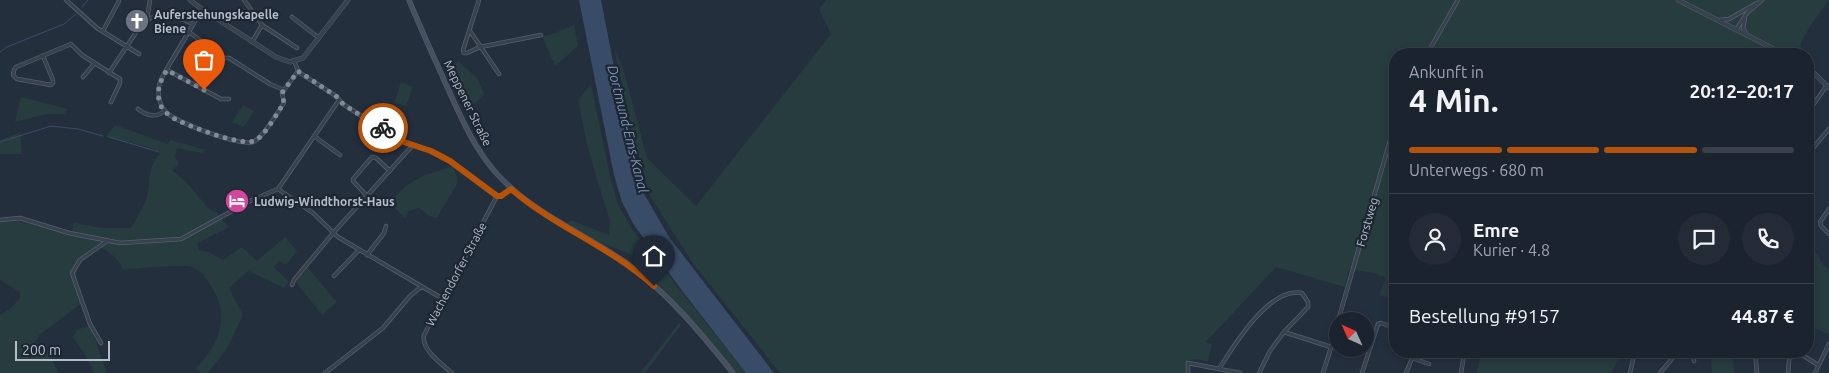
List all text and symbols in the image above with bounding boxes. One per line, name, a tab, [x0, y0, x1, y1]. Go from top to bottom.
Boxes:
church icon: Auferstehungskapelle Biene	[124, 8, 150, 34]
place label: Auferstehungskapelle Biene	[154, 8, 279, 35]
pin	[183, 39, 225, 90]
icon: bag	[190, 46, 218, 74]
street label: Meppener Straße	[442, 58, 494, 148]
water label: Dortmund-Ems-Kanal	[604, 63, 652, 195]
text: Ankunft in	[1409, 63, 1484, 81]
text: 20:12–20:17	[1689, 80, 1794, 102]
text: 4 Min.	[1409, 82, 1499, 118]
courier	[358, 103, 408, 153]
icon: bike	[369, 114, 397, 142]
text: Unterwegs · 680 m	[1409, 161, 1544, 179]
hotel icon: Ludwig-Windthorst-Haus	[224, 188, 250, 214]
place label: Ludwig-Windthorst-Haus	[254, 195, 395, 208]
street label: Forstweg	[1354, 196, 1380, 248]
button: person	[1409, 213, 1461, 265]
button: chat	[1678, 213, 1730, 265]
button: phone	[1742, 213, 1794, 265]
text: Emre	[1473, 219, 1519, 241]
street label: Wachendorfer Straße	[423, 220, 489, 328]
pin	[633, 235, 675, 286]
text: Kurier · 4.8	[1473, 241, 1550, 259]
icon: home	[640, 242, 668, 270]
text: Bestellung #9157	[1409, 305, 1560, 327]
text: 44.87 €	[1731, 305, 1794, 327]
north arrow	[1329, 312, 1374, 358]
map controls	[1329, 312, 1374, 357]
scale bar	[15, 338, 110, 361]
text: 200 m	[22, 342, 61, 358]

